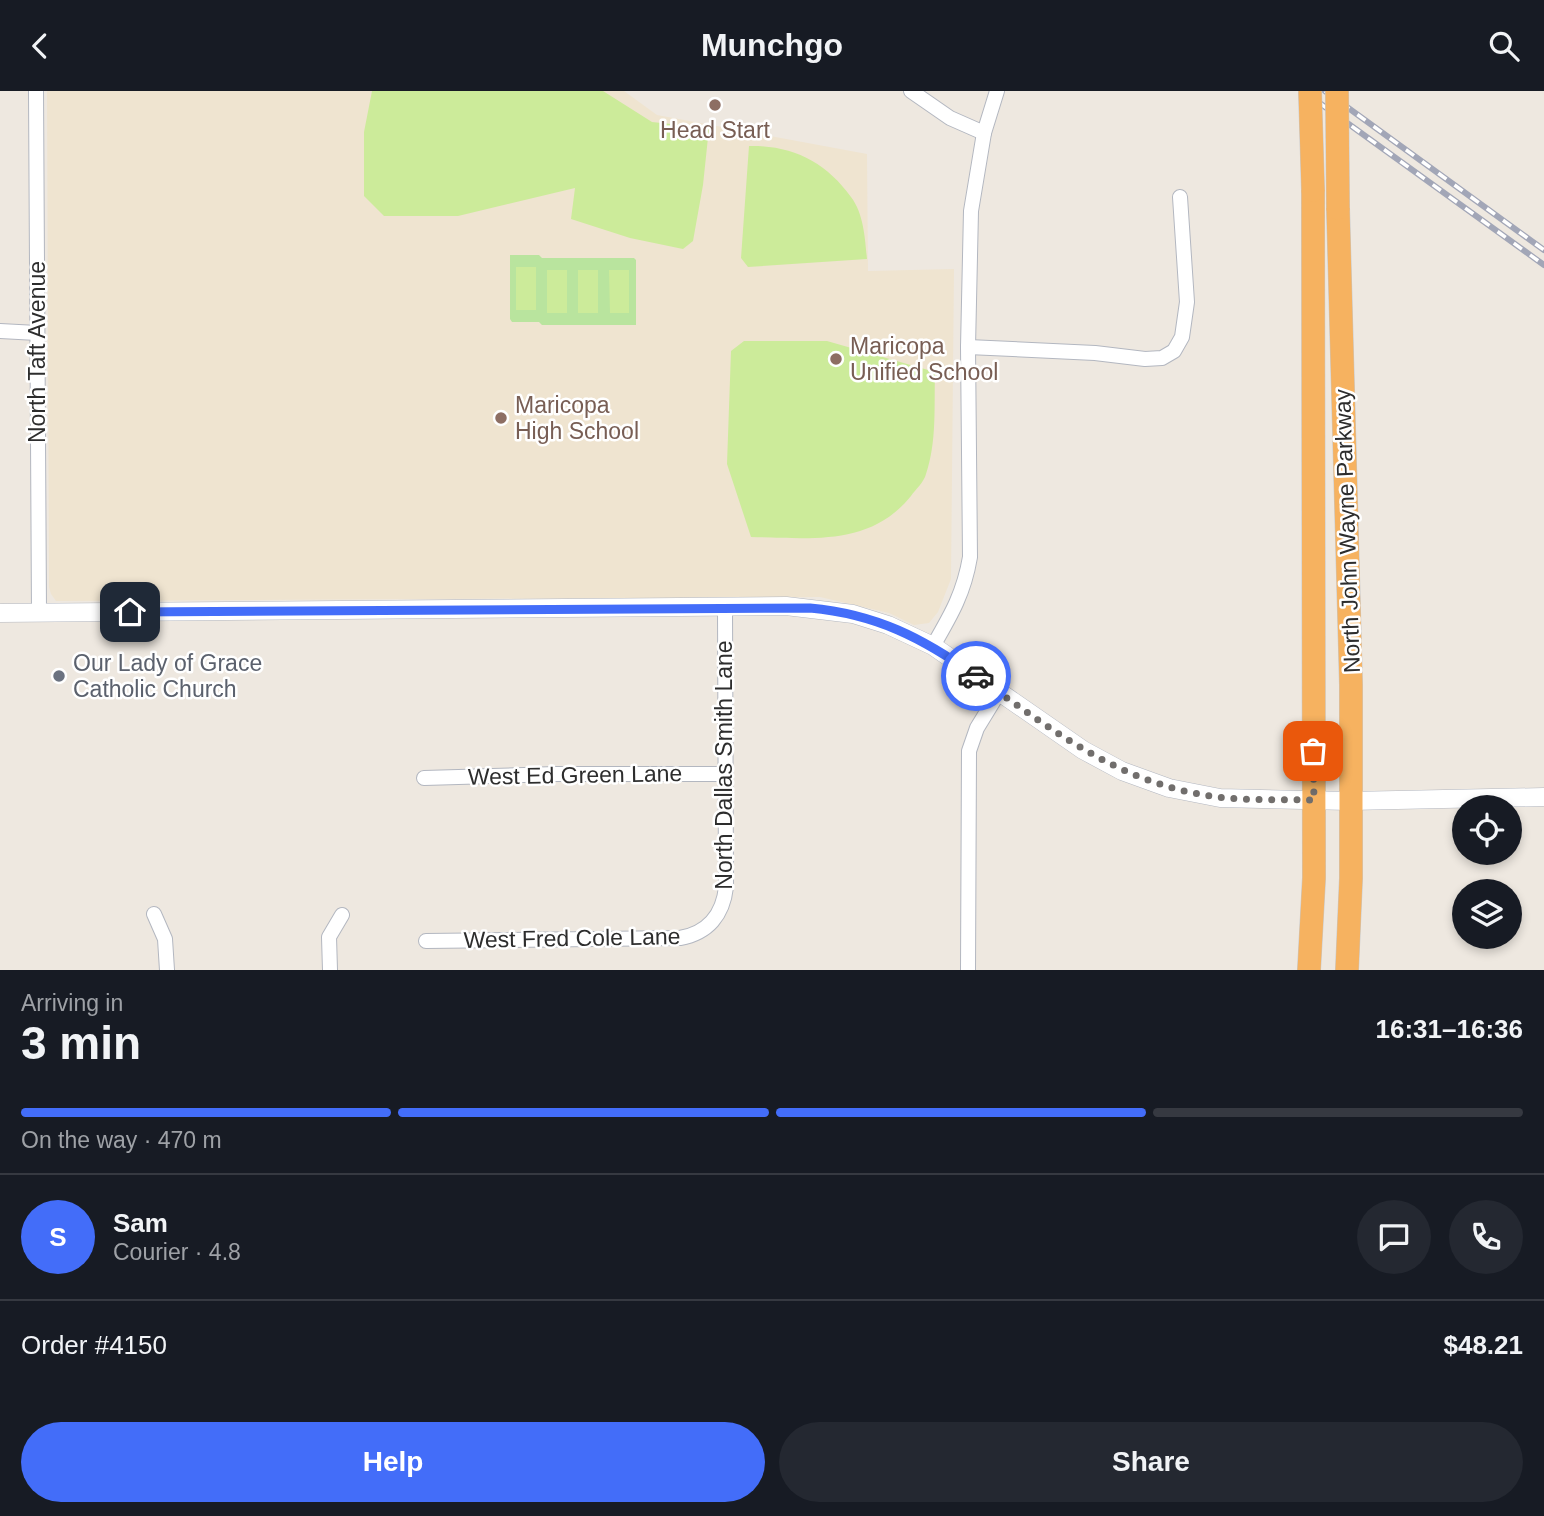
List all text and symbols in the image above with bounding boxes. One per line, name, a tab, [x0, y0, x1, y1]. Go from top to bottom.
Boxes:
icon: back	[21, 27, 59, 65]
text: Munchgo	[701, 27, 843, 63]
icon: search	[1485, 27, 1523, 65]
marker: Head Start	[707, 97, 723, 113]
place label: Head Start	[660, 117, 771, 143]
street label: North Taft Avenue	[24, 261, 50, 443]
place label: Maricopa Unified School	[850, 333, 998, 385]
marker: Maricopa Unified School	[828, 351, 844, 367]
street label: North John Wayne Parkway	[1329, 388, 1365, 673]
place label: Maricopa High School	[515, 392, 639, 444]
marker: Maricopa High School	[493, 410, 509, 426]
pin	[100, 582, 160, 642]
icon: home	[111, 593, 149, 631]
street label: North Dallas Smith Lane	[711, 640, 737, 890]
courier	[941, 641, 1011, 711]
place label: Our Lady of Grace Catholic Church	[73, 650, 262, 702]
icon: car	[957, 657, 995, 695]
marker: Our Lady of Grace Catholic Church	[51, 668, 67, 684]
pin	[1283, 721, 1343, 781]
icon: bag	[1294, 732, 1332, 770]
street label: West Ed Green Lane	[468, 760, 682, 790]
map controls	[1452, 795, 1522, 949]
button: locate	[1452, 795, 1522, 865]
button: layers	[1452, 879, 1522, 949]
street label: West Fred Cole Lane	[463, 923, 681, 953]
text: Arriving in	[21, 990, 123, 1016]
text: 16:31–16:36	[1376, 1014, 1523, 1044]
text: 3 min	[21, 1017, 141, 1069]
text: On the way · 470 m	[21, 1127, 222, 1153]
button: chat	[1357, 1200, 1431, 1274]
button: phone	[1449, 1200, 1523, 1274]
text: Sam	[113, 1208, 168, 1238]
text: S	[49, 1222, 67, 1252]
text: Courier · 4.8	[113, 1239, 241, 1265]
text: Order #4150	[21, 1330, 167, 1360]
text: $48.21	[1443, 1330, 1523, 1360]
button: Help	[21, 1422, 765, 1502]
button: Share	[779, 1422, 1523, 1502]

